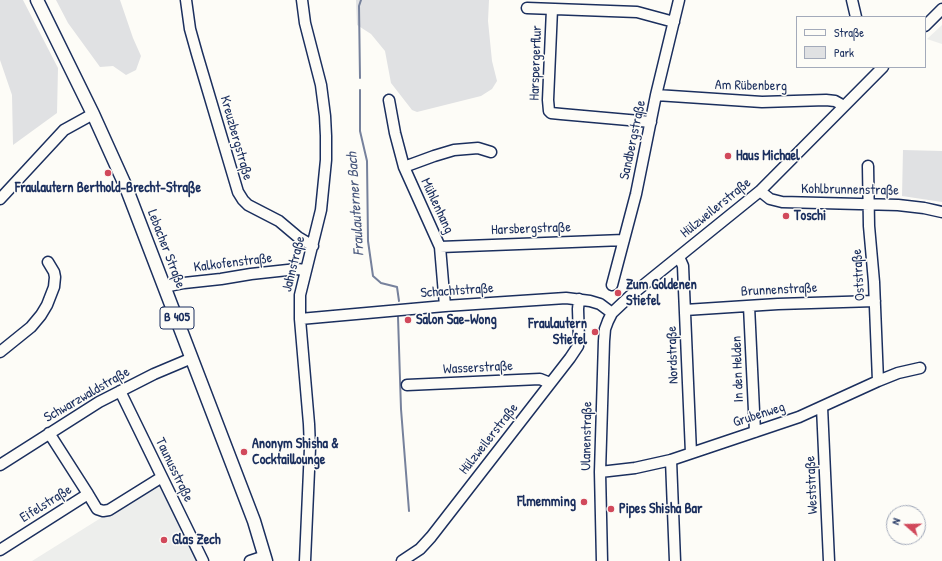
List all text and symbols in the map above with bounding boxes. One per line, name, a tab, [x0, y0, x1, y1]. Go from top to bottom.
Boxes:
legend	[796, 16, 926, 68]
text: Straße	[834, 24, 864, 41]
street label: Harspergerflur	[526, 25, 546, 101]
text: Park	[834, 44, 854, 61]
street label: Am Rübenberg	[715, 77, 787, 95]
street label: Kreuzbergstraße	[216, 94, 256, 182]
street label: Sandbergstraße	[616, 99, 650, 181]
place label: Haus Michael	[736, 148, 800, 164]
marker: Haus Michael	[723, 151, 733, 161]
water label: Fraulauterner Bach	[343, 152, 369, 256]
marker: Fraulautern Berthold-Brecht-Straße	[103, 168, 113, 178]
street label: Hülzweilerstraße	[677, 174, 755, 242]
street label: Mühlenhang	[417, 176, 457, 236]
place label: Fraulautern Berthold-Brecht-Straße	[15, 180, 201, 196]
street label: Kohlbrunnenstraße	[801, 181, 899, 199]
street label: Lebacher Straße	[143, 207, 189, 291]
place label: Toschi	[794, 208, 826, 224]
marker: Toschi	[781, 211, 791, 221]
street label: Harsbergstraße	[491, 219, 571, 239]
street label: Jahnstraße	[279, 234, 309, 294]
street label: Oststraße	[849, 248, 869, 302]
street label: Kalkofenstraße	[193, 250, 273, 276]
place label: Zum Goldenen Stiefel	[626, 277, 697, 310]
street label: Schachtstraße	[420, 280, 494, 302]
street label: Brunnenstraße	[740, 280, 818, 300]
marker: Zum Goldenen Stiefel	[613, 288, 623, 298]
road number: B 405	[160, 307, 194, 329]
place label: Salon Sae-Wong	[416, 312, 497, 328]
marker: Salon Sae-Wong	[403, 315, 413, 325]
place label: Fraulautern Stiefel	[528, 316, 587, 348]
street label: Nordstraße	[664, 326, 682, 384]
marker: Fraulautern Stiefel	[590, 327, 600, 337]
street label: In den Helden	[728, 335, 748, 403]
street label: Wasserstraße	[443, 358, 513, 378]
street label: Schwarzwaldstraße	[41, 364, 133, 426]
street label: Grubenweg	[731, 399, 787, 431]
street label: Hülzweilerstraße	[456, 400, 522, 478]
street label: Ulanenstraße	[578, 401, 596, 471]
street label: Taunusstraße	[151, 435, 197, 505]
place label: Anonym Shisha & Cocktaillounge	[252, 436, 339, 468]
marker: Anonym Shisha & Cocktaillounge	[239, 447, 249, 457]
street label: Weststraße	[802, 455, 822, 515]
street label: Eifelstraße	[17, 482, 75, 526]
place label: Flmemming	[517, 494, 576, 510]
marker: Flmemming	[579, 497, 589, 507]
place label: Pipes Shisha Bar	[619, 501, 702, 517]
marker: Pipes Shisha Bar	[606, 504, 616, 514]
north arrow	[886, 505, 926, 545]
text: N	[888, 516, 903, 526]
place label: Glas Zech	[172, 532, 221, 548]
marker: Glas Zech	[159, 535, 169, 545]

